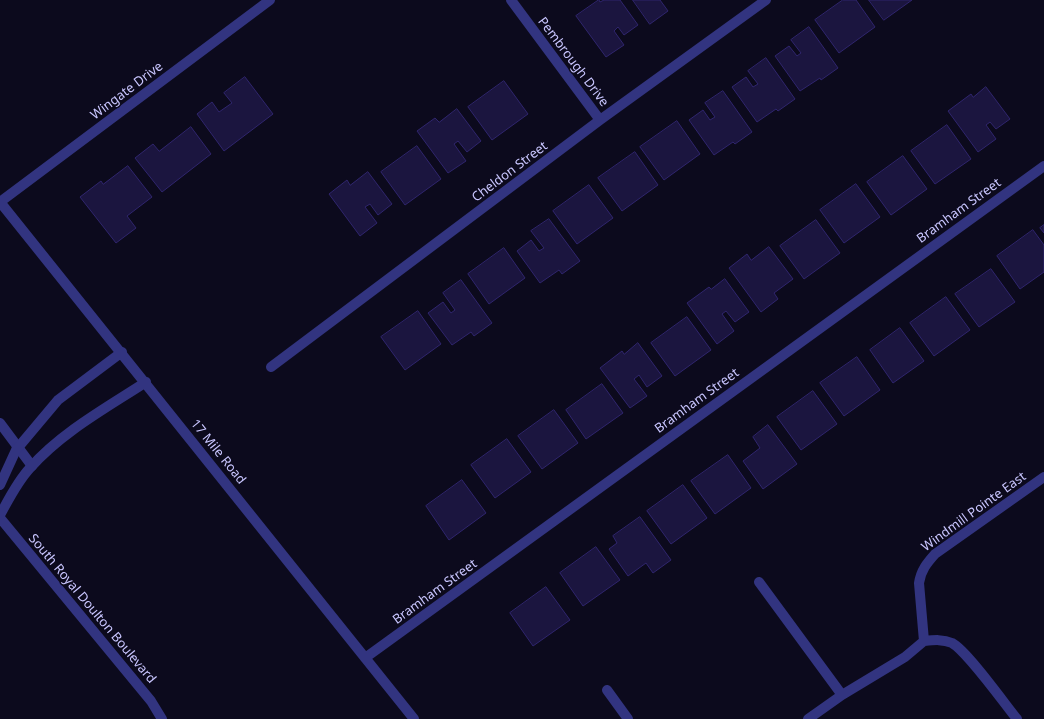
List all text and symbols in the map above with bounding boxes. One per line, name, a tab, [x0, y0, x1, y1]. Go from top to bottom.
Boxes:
street label: Pembrough Drive	[534, 14, 612, 110]
street label: Wingate Drive	[88, 59, 166, 123]
street label: Cheldon Street	[469, 139, 551, 205]
street label: Bramham Street	[914, 175, 1004, 247]
street label: Bramham Street	[652, 365, 742, 437]
street label: 17 Mile Road	[187, 417, 249, 487]
street label: Windmill Pointe East	[919, 469, 1029, 555]
street label: South Royal Doulton Boulevard	[25, 531, 159, 687]
street label: Bramham Street	[390, 556, 480, 628]

